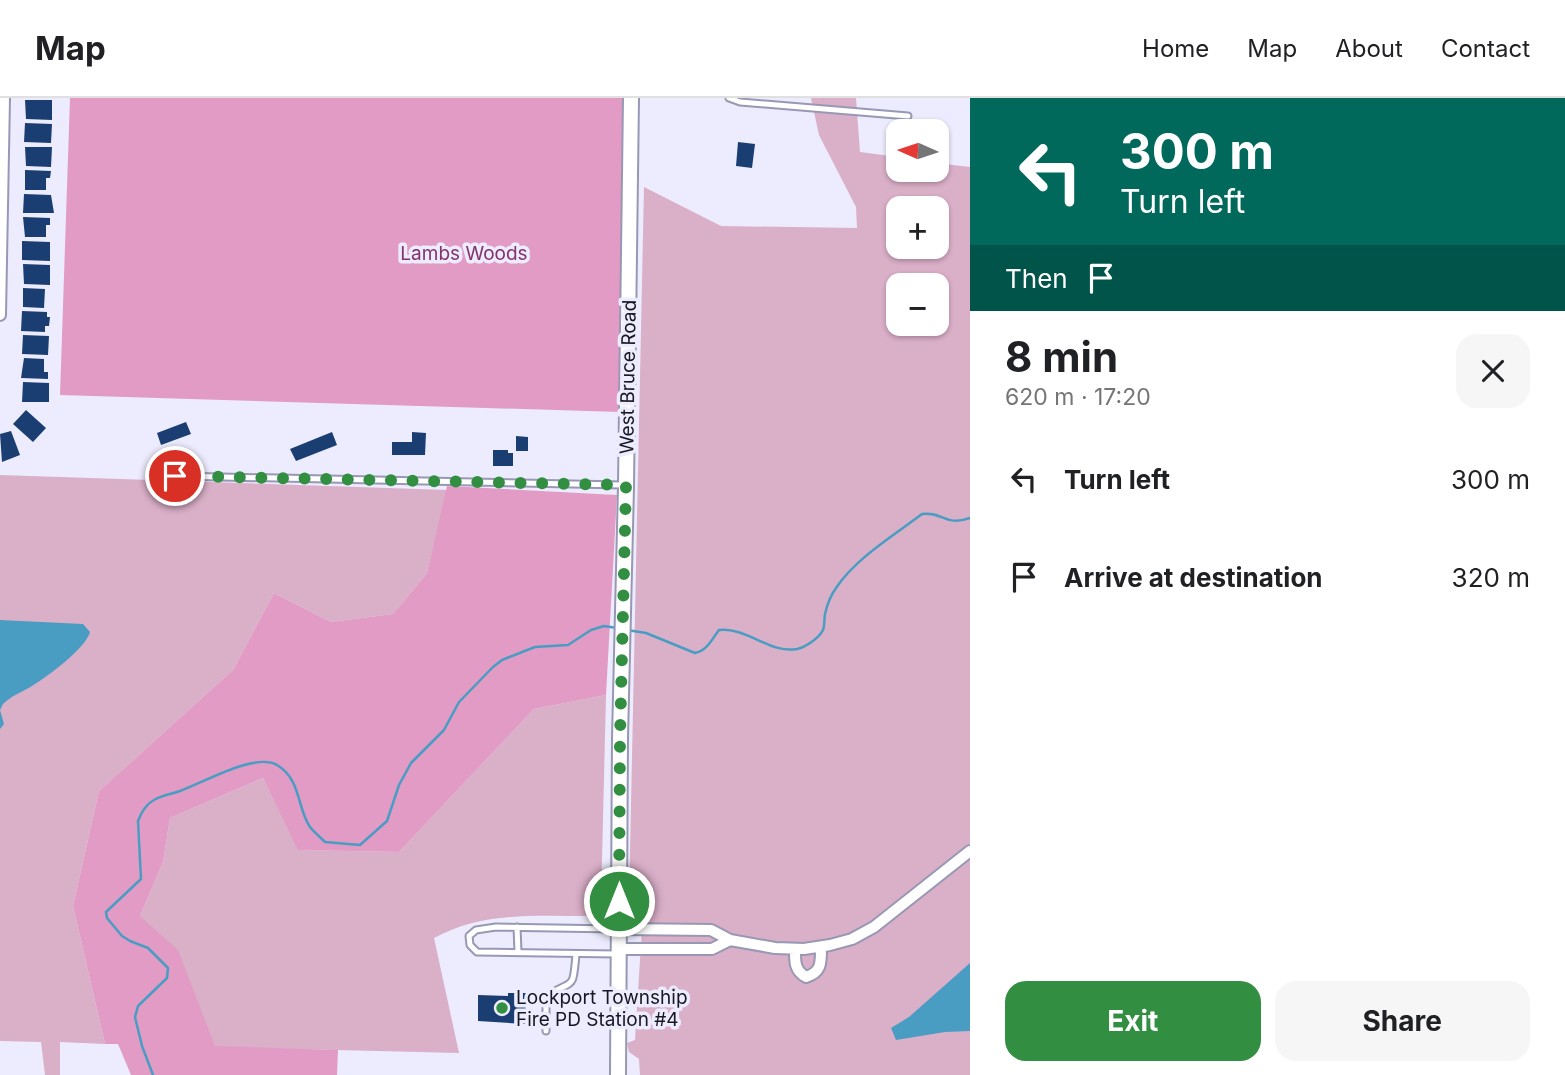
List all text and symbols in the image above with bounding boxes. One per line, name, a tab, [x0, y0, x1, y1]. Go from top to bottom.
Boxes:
text: Map	[35, 28, 106, 68]
text: Home	[1142, 34, 1209, 63]
text: Map	[1247, 34, 1297, 63]
text: About	[1335, 34, 1403, 63]
text: Contact	[1441, 34, 1530, 63]
north arrow	[886, 119, 948, 182]
map controls	[886, 119, 949, 336]
text: 300 m	[1120, 122, 1274, 181]
icon: left	[1005, 126, 1096, 217]
text: Turn left	[1120, 182, 1245, 221]
button: +	[886, 196, 949, 259]
park label: Lambs Woods	[400, 242, 528, 265]
icon: arrive	[1082, 259, 1120, 297]
text: Then	[1005, 263, 1068, 294]
button: −	[886, 273, 949, 336]
street label: West Bruce Road	[615, 300, 641, 454]
text: 8 min	[1005, 331, 1118, 382]
button: close	[1456, 334, 1530, 408]
text: 620 m · 17:20	[1005, 383, 1151, 411]
pin	[145, 446, 205, 506]
icon: arrive	[156, 457, 194, 495]
icon: left	[1005, 460, 1043, 498]
text: Turn left	[1064, 464, 1170, 495]
text: 300 m	[1451, 464, 1530, 495]
icon: arrive	[1005, 558, 1043, 596]
text: Arrive at destination	[1064, 562, 1323, 593]
text: 320 m	[1452, 562, 1530, 593]
position arrow	[582, 864, 656, 938]
button: Exit	[1005, 981, 1261, 1061]
button: Share	[1275, 981, 1530, 1061]
place label: Lockport Township Fire PD Station #4	[516, 986, 688, 1031]
marker: Lockport Township Fire PD Station #4	[494, 1000, 510, 1016]

